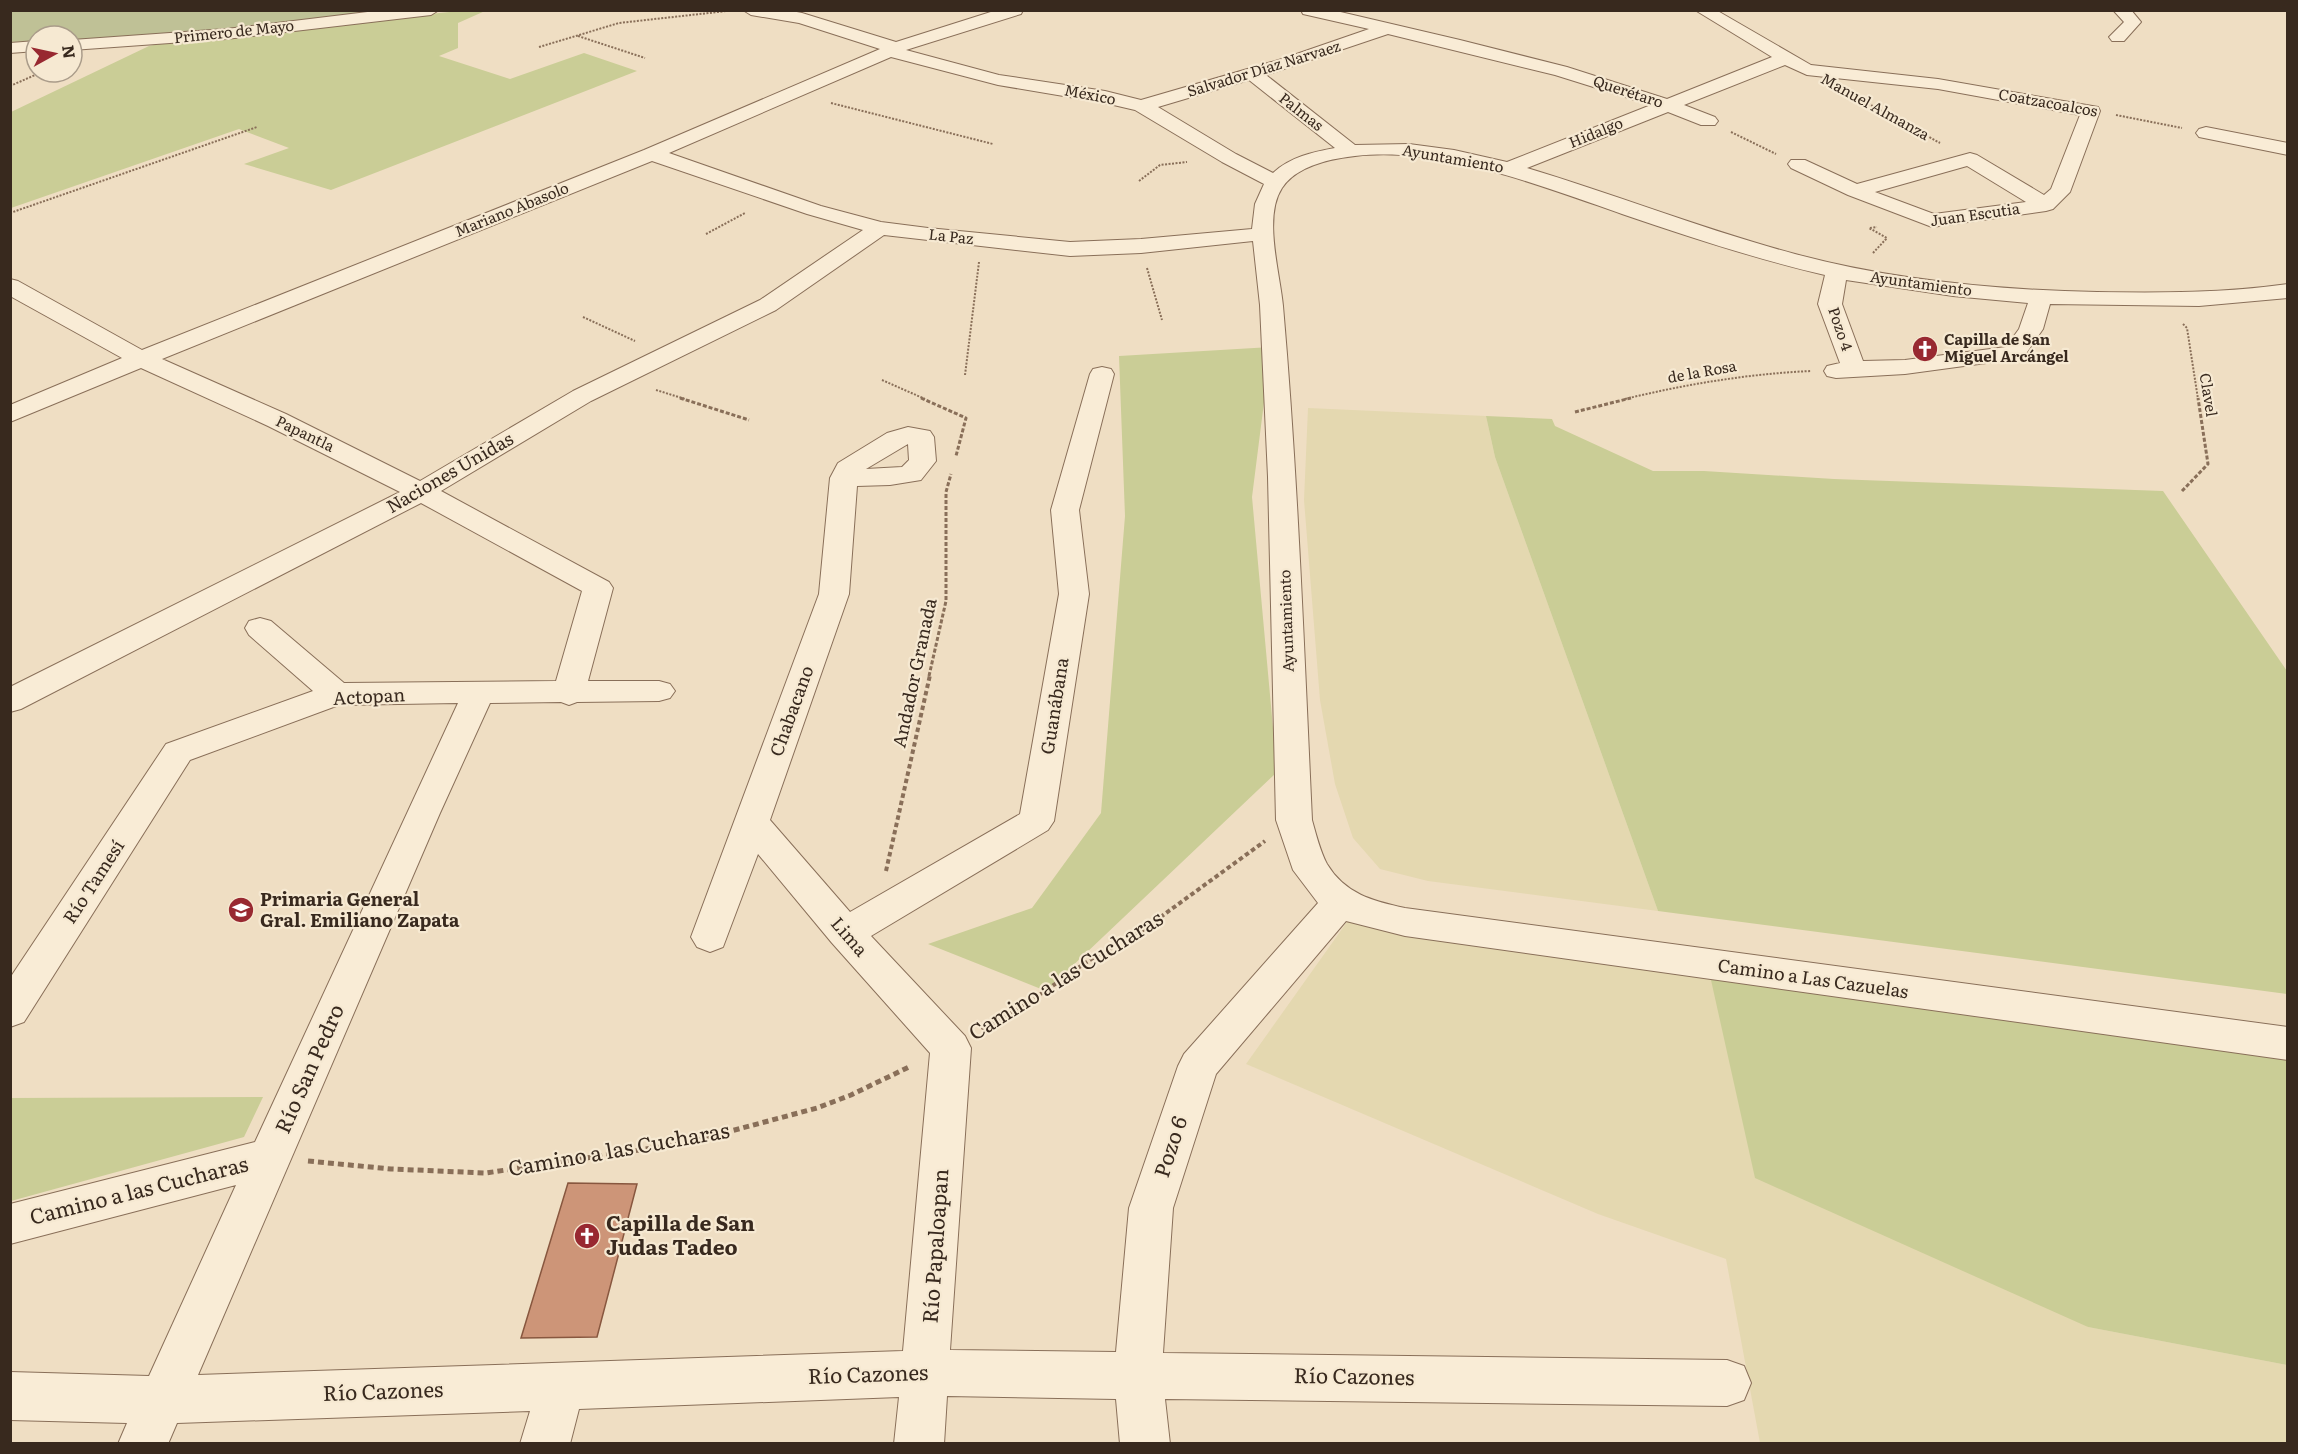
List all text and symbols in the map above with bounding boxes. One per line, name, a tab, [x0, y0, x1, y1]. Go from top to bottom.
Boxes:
street label: Primero de Mayo	[173, 13, 295, 48]
north arrow	[24, 24, 84, 84]
street label: Salvador Díaz Narvaez	[1184, 33, 1343, 102]
text: N	[57, 43, 83, 60]
street label: Manuel Almanza	[1817, 66, 1935, 146]
street label: Querétaro	[1590, 68, 1667, 113]
street label: México	[1062, 77, 1118, 110]
street label: Coatzacoalcos	[1997, 82, 2100, 122]
street label: Palmas	[1275, 86, 1329, 136]
street label: Hidalgo	[1565, 110, 1626, 153]
street label: Ayuntamiento	[1401, 137, 1506, 178]
street label: Mariano Abasolo	[451, 175, 572, 242]
street label: Juan Escutia	[1928, 196, 2022, 231]
street label: La Paz	[928, 222, 975, 249]
street label: Ayuntamiento	[1869, 264, 1974, 301]
street label: Pozo 4	[1823, 303, 1860, 354]
place label: Capilla de San Miguel Arcángel	[1944, 327, 2069, 367]
church icon: Capilla de San Miguel Arcángel	[1910, 334, 1940, 364]
street label: de la Rosa	[1665, 353, 1739, 388]
street label: Clavel	[2195, 371, 2224, 418]
street label: Papantla	[272, 409, 340, 457]
street label: Naciones Unidas	[381, 424, 518, 519]
street label: Ayuntamiento	[1272, 569, 1299, 673]
street label: Andador Granada	[884, 595, 943, 750]
street label: Guanábana	[1033, 655, 1075, 756]
street label: Chabacano	[762, 661, 820, 760]
street label: Actopan	[332, 680, 406, 711]
street label: Río Tamesí	[55, 834, 130, 928]
place label: Primaria General Gral. Emiliano Zapata	[260, 885, 460, 933]
school or university icon: Primaria General Gral. Emiliano Zapata	[226, 895, 256, 925]
street label: Camino a las Cucharas	[961, 901, 1168, 1046]
street label: Lima	[825, 910, 875, 962]
street label: Camino a Las Cazuelas	[1716, 951, 1910, 1004]
street label: Río San Pedro	[265, 998, 350, 1138]
street label: Pozo 6	[1144, 1112, 1193, 1181]
street label: Camino a las Cucharas	[506, 1113, 732, 1182]
street label: Camino a las Cucharas	[26, 1146, 251, 1231]
street label: Río Papaloapan	[913, 1167, 954, 1324]
place label: Capilla de San Judas Tadeo	[606, 1206, 755, 1261]
church icon: Capilla de San Judas Tadeo	[572, 1221, 602, 1251]
street label: Río Cazones	[807, 1355, 929, 1390]
street label: Río Cazones	[1293, 1358, 1415, 1391]
street label: Río Cazones	[322, 1372, 444, 1407]

